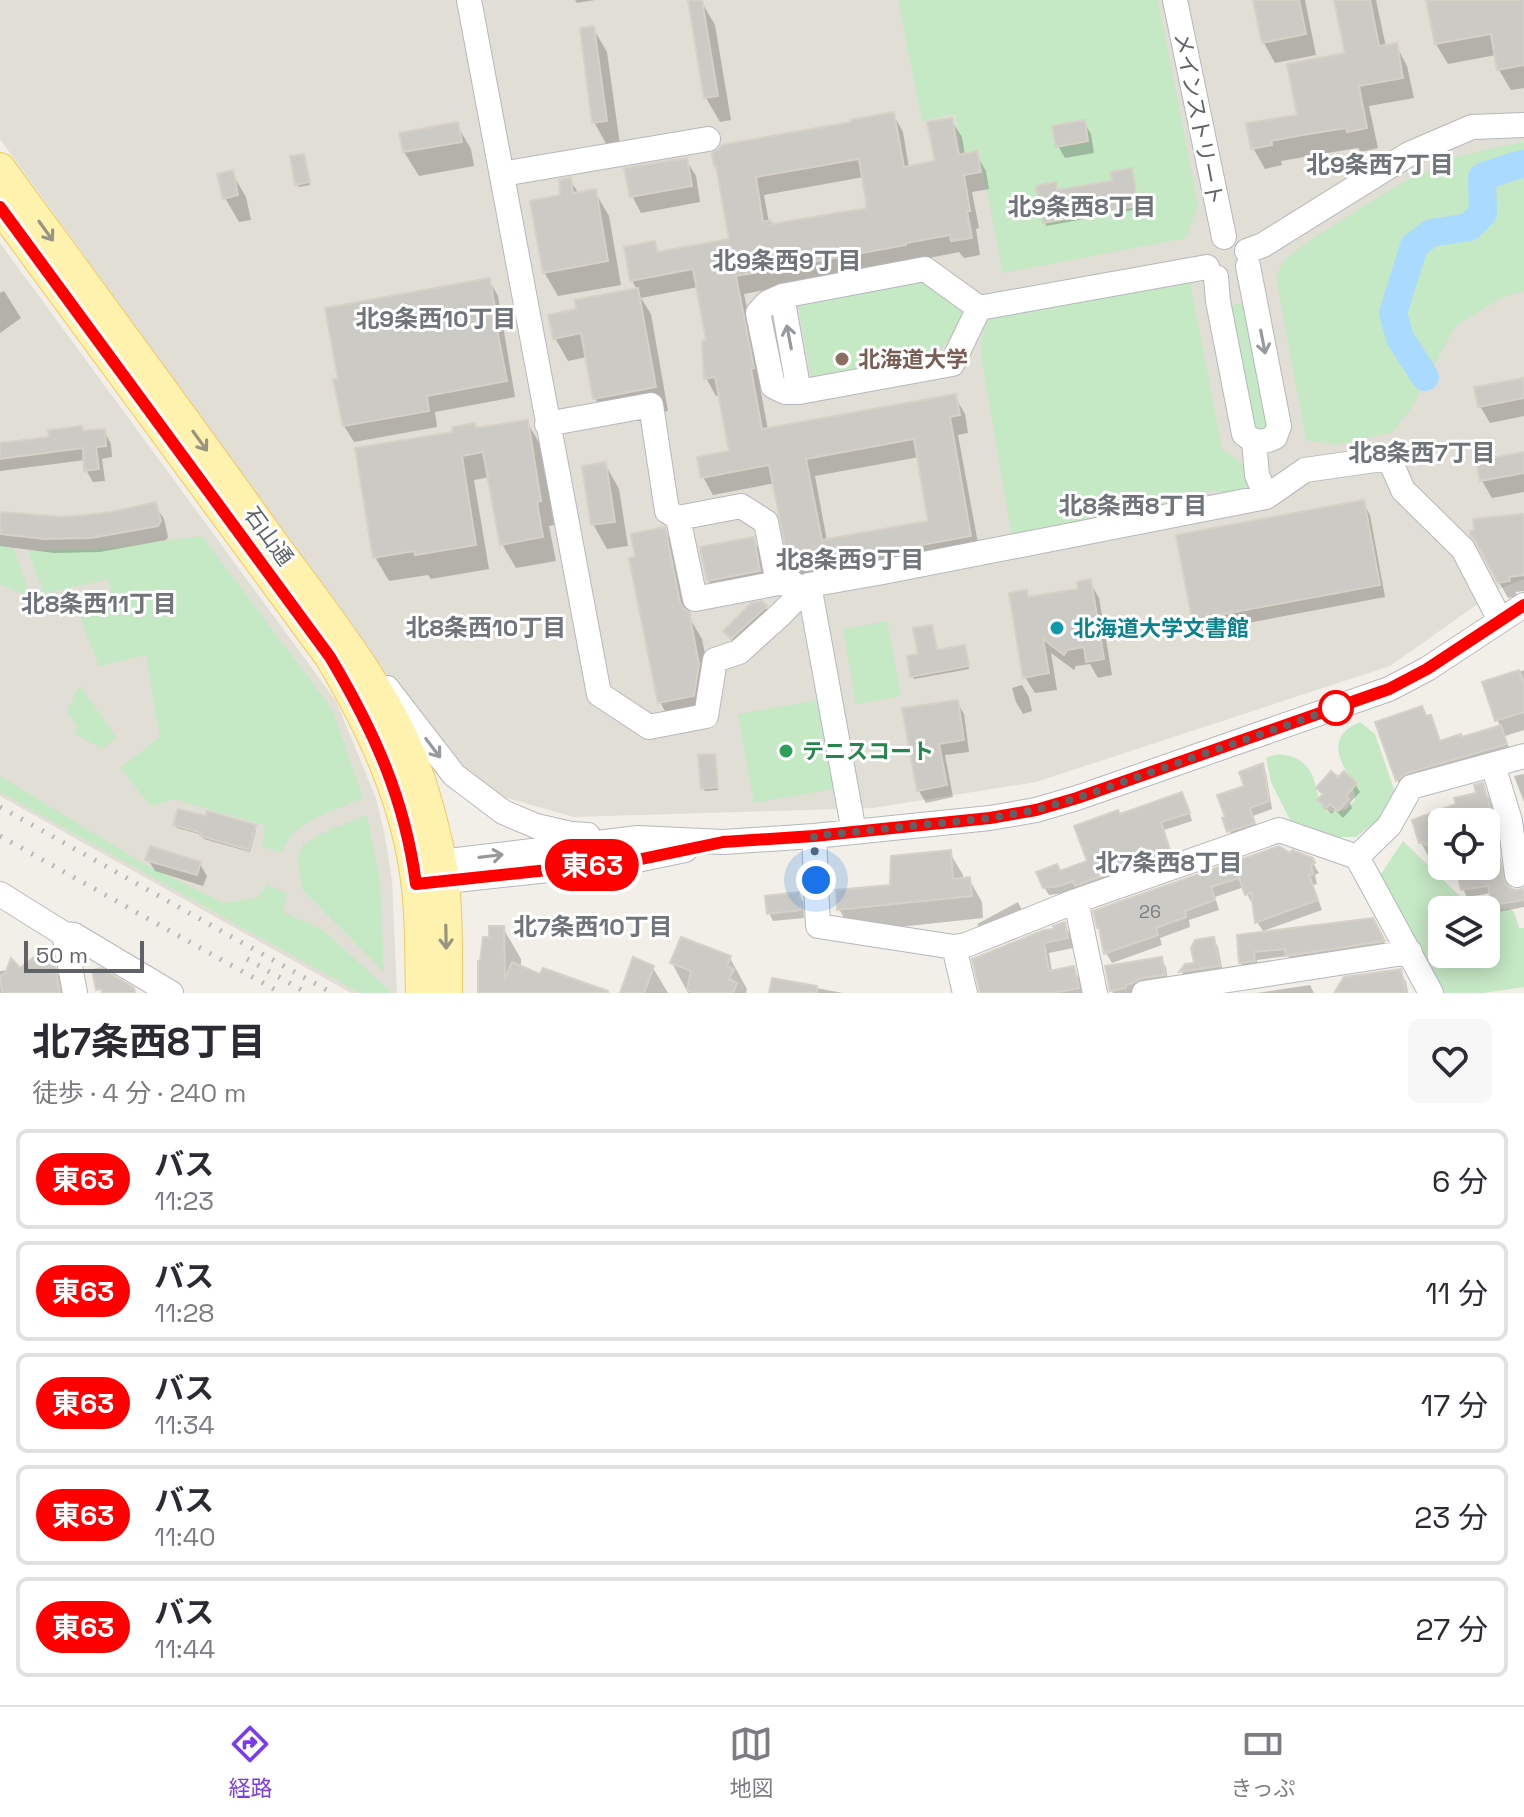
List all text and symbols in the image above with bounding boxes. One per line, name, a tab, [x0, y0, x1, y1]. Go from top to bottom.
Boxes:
street label: メインストリート	[1169, 30, 1229, 208]
district label: 北9条西7丁目	[1306, 149, 1454, 180]
district label: 北9条西8丁目	[1007, 191, 1157, 222]
one-way arrow	[37, 220, 54, 241]
district label: 北9条西9丁目	[712, 245, 862, 276]
district label: 北9条西10丁目	[355, 303, 517, 334]
one-way arrow	[781, 324, 796, 350]
one-way arrow	[1256, 329, 1271, 354]
place label: 北海道大学	[858, 345, 968, 373]
marker: 北海道大学	[833, 350, 851, 368]
one-way arrow	[192, 429, 208, 451]
district label: 北8条西7丁目	[1348, 437, 1496, 468]
district label: 北8条西8丁目	[1059, 490, 1207, 521]
street label: 石山通	[238, 501, 300, 571]
district label: 北8条西9丁目	[775, 544, 925, 575]
district label: 北8条西11丁目	[21, 588, 177, 619]
district label: 北8条西10丁目	[406, 612, 566, 643]
place label: 北海道大学文書館	[1073, 614, 1249, 642]
marker: 北海道大学文書館	[1048, 619, 1066, 637]
unlabelled marker	[1319, 691, 1353, 725]
one-way arrow	[425, 737, 442, 758]
place label: テニスコート	[802, 737, 934, 765]
marker: テニスコート	[777, 742, 795, 760]
map controls	[1428, 808, 1500, 968]
button: locate	[1428, 808, 1500, 880]
line badge: 東63	[546, 839, 638, 891]
text: 東63	[561, 847, 623, 883]
district label: 北7条西8丁目	[1095, 847, 1243, 878]
one-way arrow	[477, 848, 504, 863]
your location	[796, 860, 836, 900]
button: layers	[1428, 896, 1500, 968]
house number: 26	[1139, 900, 1161, 923]
district label: 北7条西10丁目	[513, 911, 673, 942]
one-way arrow	[439, 923, 454, 950]
scale bar	[24, 937, 144, 973]
text: 50 m	[36, 941, 88, 969]
text: 北7条西8丁目	[32, 1018, 266, 1066]
button: heart	[1408, 1019, 1492, 1103]
text: 徒歩 · 4 分 · 240 m	[32, 1076, 246, 1110]
text: バス	[154, 1145, 214, 1184]
text: 東63	[52, 1161, 114, 1197]
text: 6 分	[1432, 1162, 1488, 1201]
text: 11:23	[154, 1184, 214, 1218]
text: バス	[154, 1257, 214, 1296]
text: 東63	[52, 1273, 114, 1309]
text: 11 分	[1425, 1274, 1488, 1313]
text: 11:28	[154, 1296, 215, 1330]
text: バス	[154, 1369, 214, 1408]
text: 東63	[52, 1385, 114, 1421]
text: 17 分	[1421, 1386, 1488, 1425]
text: 11:34	[154, 1408, 215, 1442]
text: バス	[154, 1481, 214, 1520]
text: 東63	[52, 1497, 114, 1533]
text: 23 分	[1414, 1498, 1488, 1537]
text: 11:40	[154, 1520, 216, 1554]
text: バス	[154, 1593, 214, 1632]
text: 東63	[52, 1609, 114, 1645]
text: 27 分	[1416, 1610, 1488, 1649]
text: 11:44	[154, 1632, 215, 1666]
tab: 経路	[228, 1722, 272, 1802]
tab: 地図	[729, 1722, 773, 1802]
tab: きっぷ	[1230, 1722, 1296, 1802]

